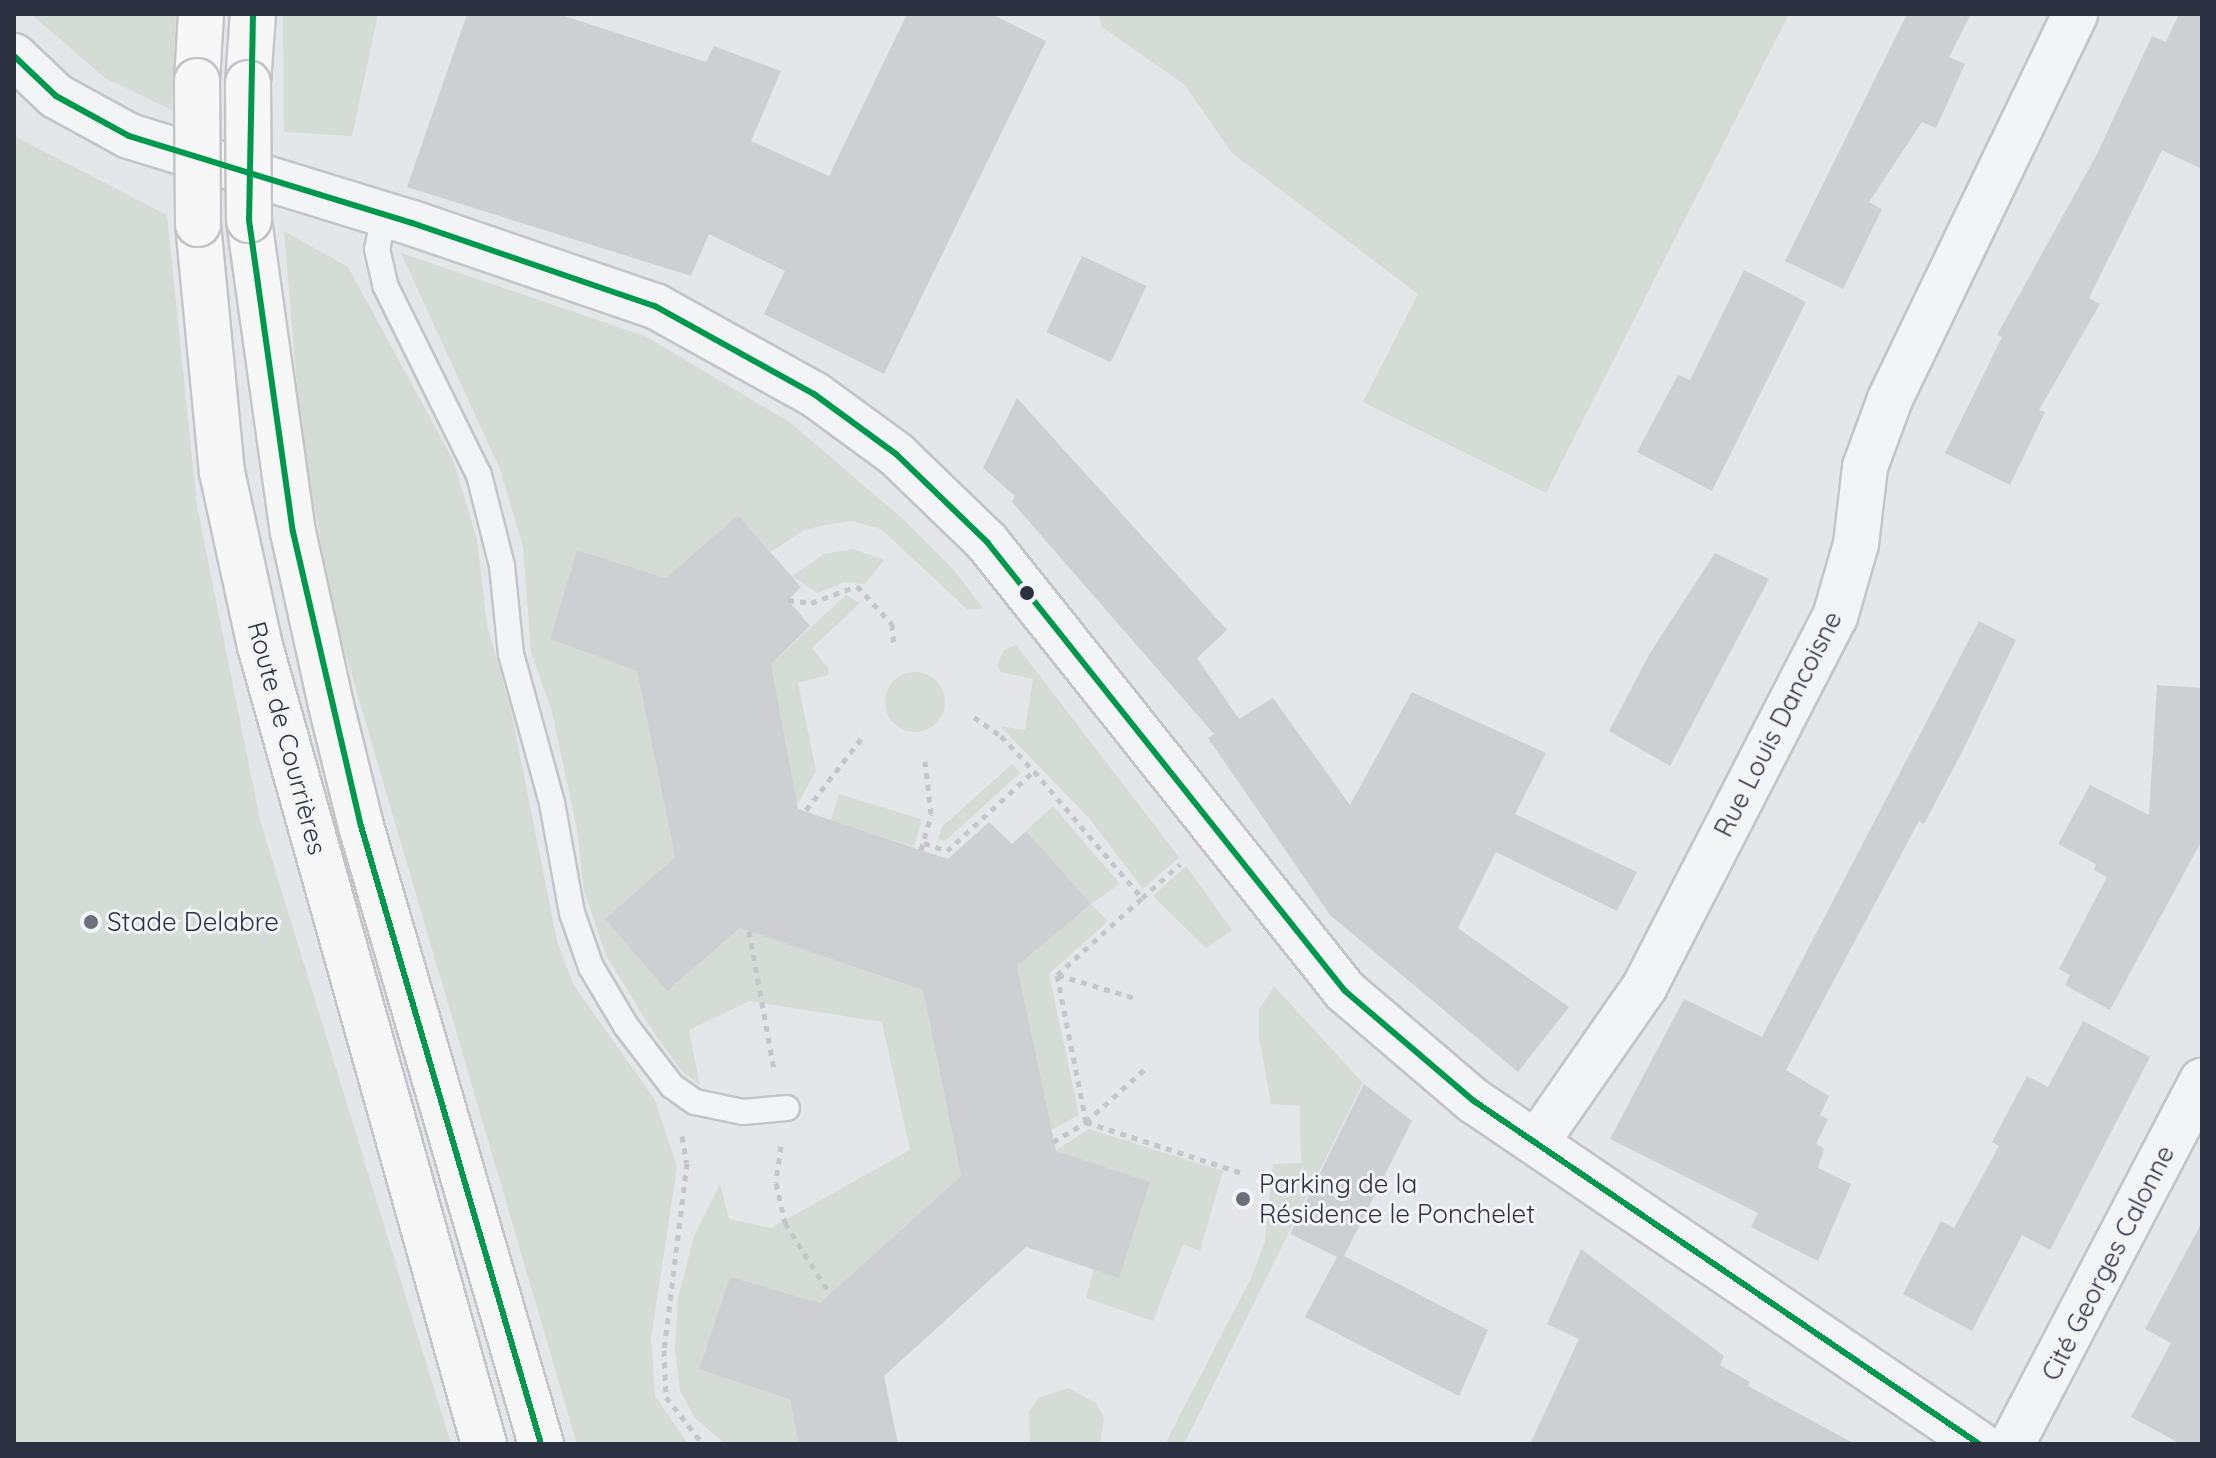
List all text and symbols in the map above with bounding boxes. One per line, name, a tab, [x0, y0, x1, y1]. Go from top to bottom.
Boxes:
unlabelled marker	[1019, 585, 1035, 601]
street label: Rue Louis Dancoisne	[1708, 606, 1848, 842]
street label: Route de Courrières	[241, 618, 333, 858]
place label: Stade Delabre	[107, 906, 279, 938]
marker: Stade Delabre	[82, 913, 100, 931]
street label: Cité Georges Calonne	[2035, 1140, 2181, 1386]
place label: Parking de la Résidence le Ponchelet	[1259, 1168, 1535, 1230]
marker: Parking de la Résidence le Ponchelet	[1234, 1190, 1252, 1208]

